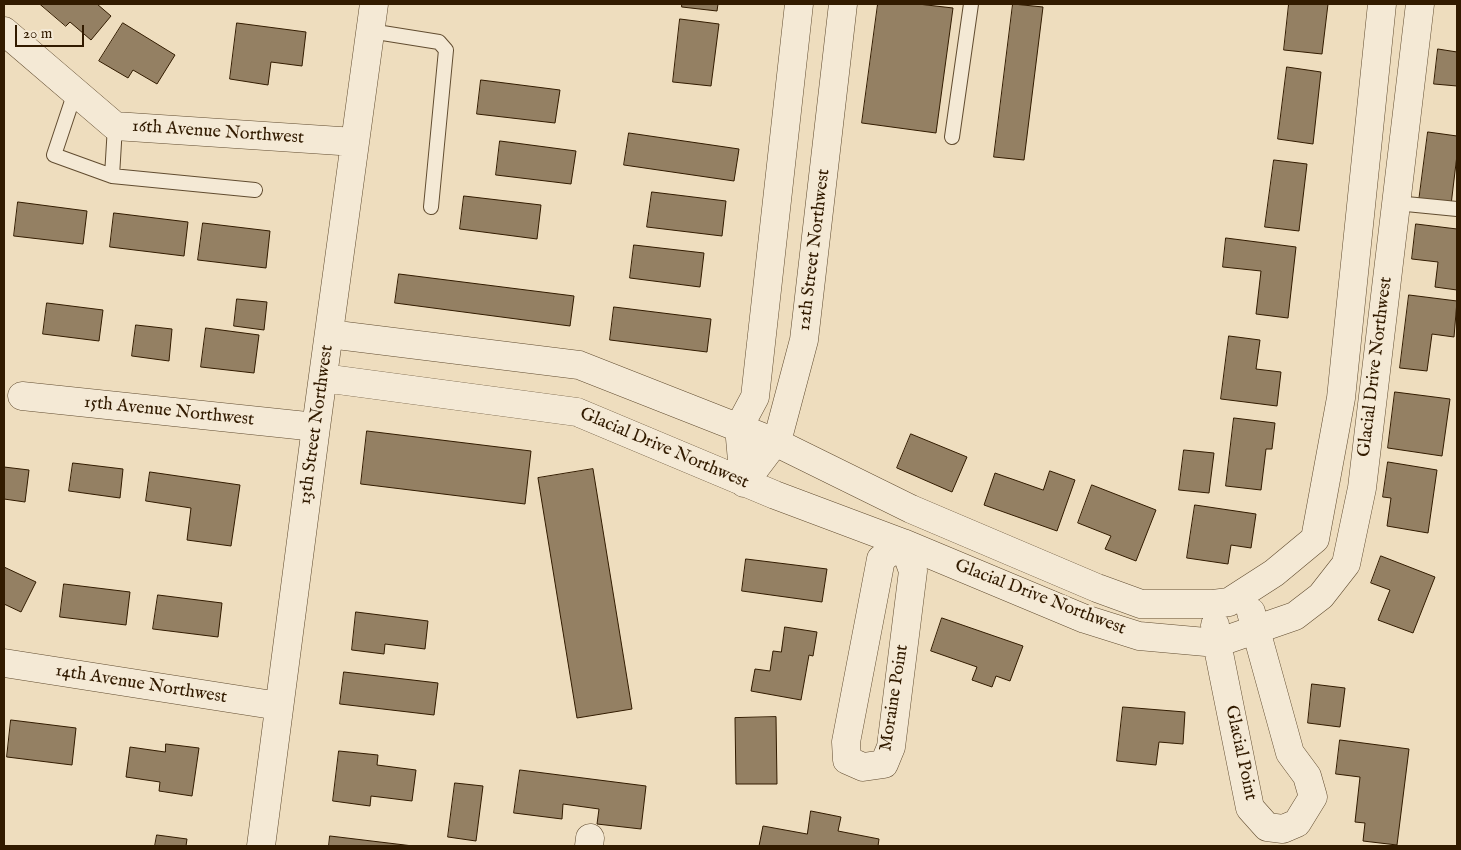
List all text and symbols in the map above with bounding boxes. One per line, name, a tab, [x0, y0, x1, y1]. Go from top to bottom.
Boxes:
scale bar	[18, 15, 86, 47]
text: 20 m	[23, 24, 52, 43]
street label: 16th Avenue Northwest	[131, 116, 305, 150]
street label: 12th Street Northwest	[794, 168, 836, 332]
street label: Glacial Drive Northwest	[1354, 276, 1398, 458]
street label: 13th Street Northwest	[295, 344, 339, 506]
street label: 15th Avenue Northwest	[83, 392, 255, 432]
street label: Glacial Drive Northwest	[576, 404, 752, 494]
street label: Glacial Drive Northwest	[951, 555, 1129, 641]
street label: Moraine Point	[876, 643, 914, 753]
street label: 14th Avenue Northwest	[54, 661, 228, 709]
street label: Glacial Point	[1219, 704, 1261, 802]

